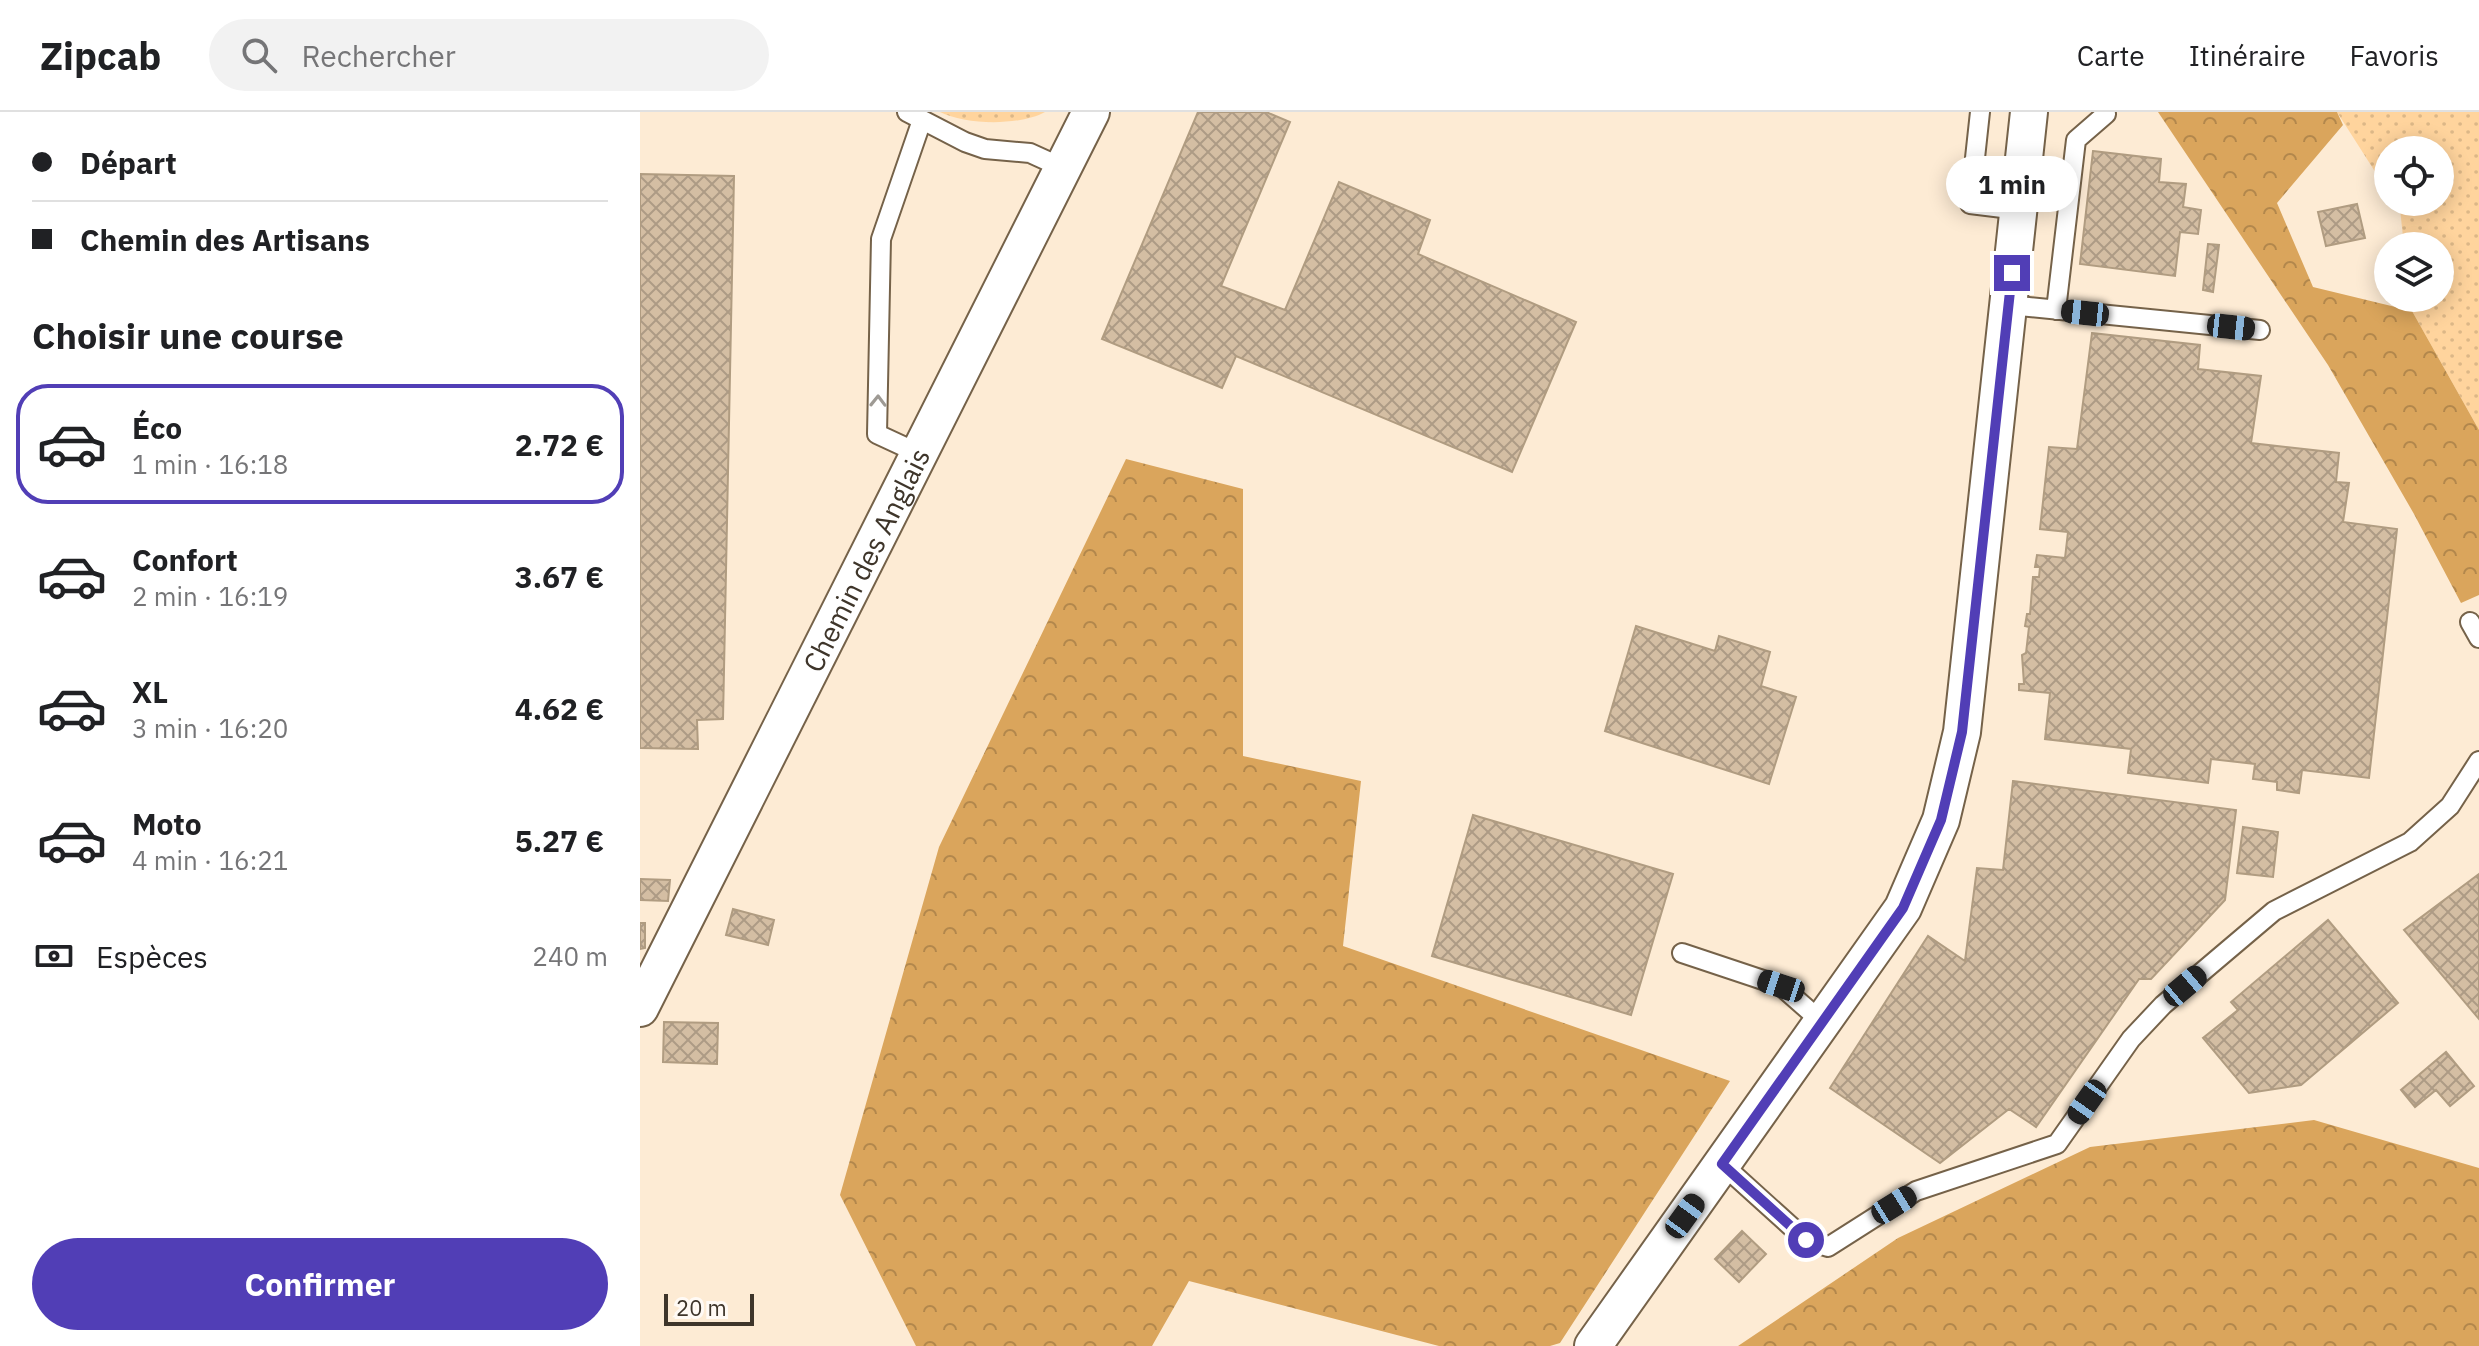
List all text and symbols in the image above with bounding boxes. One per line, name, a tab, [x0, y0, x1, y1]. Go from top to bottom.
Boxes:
search box	[209, 19, 769, 91]
text: Zipcab	[40, 31, 161, 80]
icon: search	[237, 33, 281, 77]
text: Rechercher	[301, 36, 456, 75]
text: Carte	[2077, 37, 2145, 74]
text: Itinéraire	[2189, 37, 2306, 74]
text: Favoris	[2350, 37, 2439, 74]
map controls	[2374, 136, 2454, 312]
button: locate	[2374, 136, 2454, 216]
text: Départ	[80, 143, 177, 182]
callout: 1 min	[1946, 157, 2078, 213]
text: 1 min	[1978, 167, 2046, 201]
text: Chemin des Artisans	[80, 220, 370, 259]
button: layers	[2374, 232, 2454, 312]
route end	[1994, 255, 2030, 291]
car	[2060, 299, 2110, 327]
text: Choisir une course	[32, 312, 344, 359]
car	[2206, 313, 2256, 341]
one-way arrow	[869, 394, 887, 407]
icon: car	[36, 408, 108, 480]
text: Éco	[132, 408, 182, 447]
text: 2.72 €	[515, 425, 604, 464]
street label: Chemin des Anglais	[794, 441, 938, 678]
text: 1 min · 16:18	[132, 447, 288, 481]
icon: car	[36, 540, 108, 612]
text: Confort	[132, 540, 238, 579]
text: 3.67 €	[515, 557, 604, 596]
text: 2 min · 16:19	[132, 579, 288, 613]
icon: car	[36, 672, 108, 744]
text: XL	[132, 672, 168, 711]
text: 4.62 €	[515, 689, 604, 728]
text: 3 min · 16:20	[132, 711, 288, 745]
icon: car	[36, 804, 108, 876]
text: Moto	[132, 804, 202, 843]
text: 5.27 €	[515, 821, 604, 860]
text: 4 min · 16:21	[132, 843, 288, 877]
icon: cash	[32, 934, 76, 978]
text: Espèces	[96, 937, 208, 976]
text: 240 m	[532, 939, 608, 973]
car	[2159, 961, 2211, 1011]
car	[1754, 967, 1808, 1005]
car	[2063, 1075, 2111, 1129]
car	[1867, 1182, 1921, 1228]
car	[1661, 1190, 1709, 1242]
route start	[1788, 1222, 1824, 1258]
button: Confirmer	[32, 1238, 608, 1330]
scale bar	[664, 1290, 754, 1326]
text: 20 m	[676, 1293, 727, 1322]

